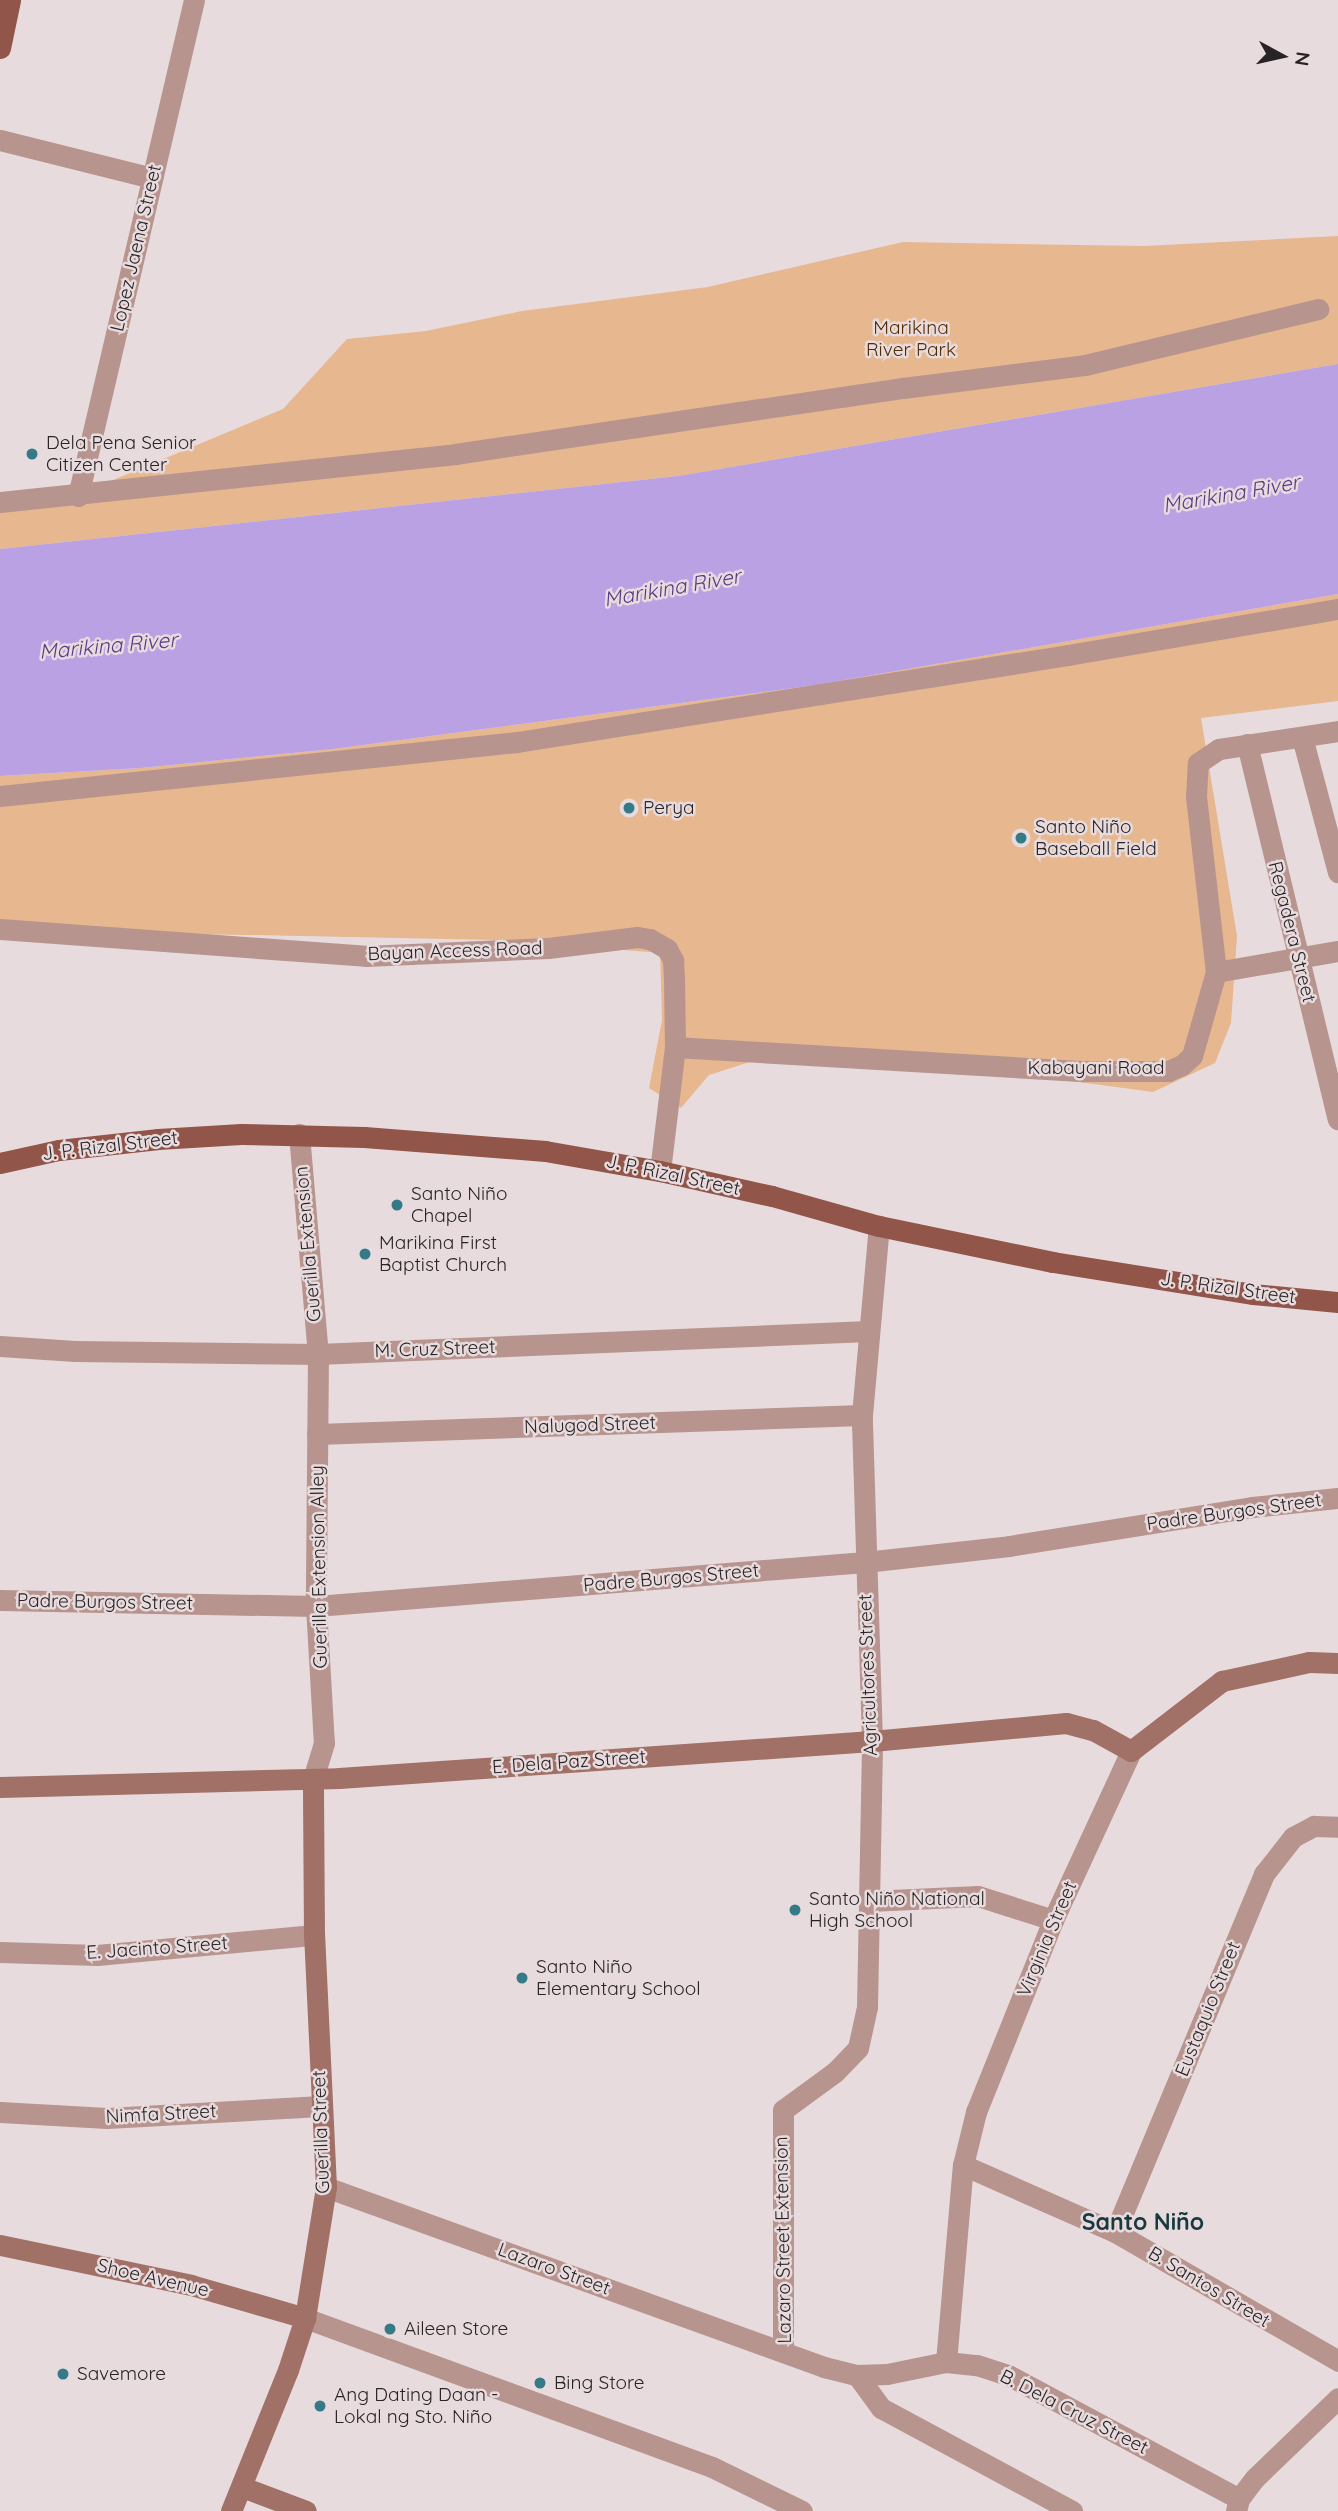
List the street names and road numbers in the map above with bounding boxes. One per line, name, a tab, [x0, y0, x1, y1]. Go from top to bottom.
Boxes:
street label: Lopez Jaena Street	[106, 162, 166, 334]
street label: Regadera Street	[1263, 859, 1321, 1005]
street label: Bayan Access Road	[367, 937, 543, 965]
street label: Kabayani Road	[1027, 1057, 1165, 1079]
street label: J. P. Rizal Street	[41, 1126, 179, 1166]
street label: J. P. Rizal Street	[604, 1150, 742, 1200]
street label: Guerilla Extension	[290, 1165, 326, 1323]
street label: J. P. Rizal Street	[1159, 1267, 1297, 1309]
street label: M. Cruz Street	[374, 1335, 496, 1363]
street label: Nalugod Street	[524, 1411, 656, 1439]
street label: Guerilla Extension Alley	[306, 1465, 332, 1669]
street label: Padre Burgos Street	[1145, 1488, 1323, 1536]
street label: Padre Burgos Street	[582, 1559, 760, 1597]
street label: Padre Burgos Street	[17, 1589, 193, 1615]
street label: Agricultores Street	[854, 1594, 882, 1756]
street label: E. Dela Paz Street	[491, 1745, 647, 1779]
street label: Virginia Street	[1012, 1878, 1082, 2000]
street label: E. Jacinto Street	[86, 1932, 228, 1964]
street label: Eustaquio Street	[1171, 1938, 1245, 2080]
street label: Guerilla Street	[307, 2070, 335, 2194]
street label: Nimfa Street	[105, 2100, 217, 2128]
street label: Lazaro Street Extension	[770, 2136, 796, 2344]
street label: Lazaro Street	[495, 2238, 613, 2300]
street label: B. Santos Street	[1144, 2242, 1274, 2332]
street label: Shoe Avenue	[95, 2254, 211, 2302]
street label: B. Dela Cruz Street	[996, 2365, 1152, 2459]

